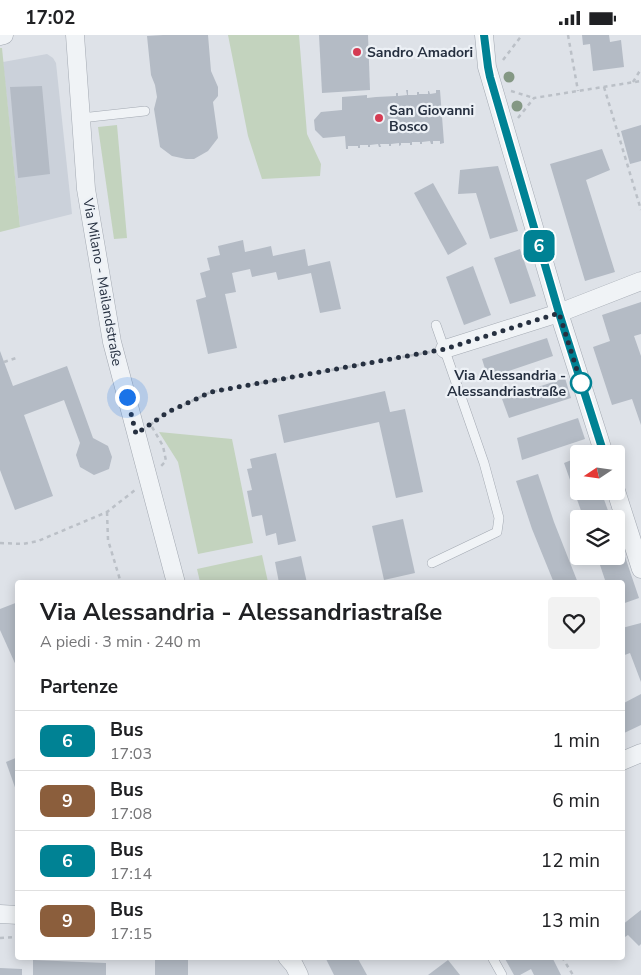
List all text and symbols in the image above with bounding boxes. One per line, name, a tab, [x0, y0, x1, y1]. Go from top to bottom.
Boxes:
text: 17:02	[25, 5, 75, 31]
place label: Sandro Amadori	[367, 43, 473, 62]
marker: Sandro Amadori	[351, 46, 363, 58]
place label: San Giovanni Bosco	[389, 101, 474, 136]
marker: San Giovanni Bosco	[373, 112, 385, 124]
street label: Via Milano - Mailandstraße	[78, 196, 127, 367]
line badge: 6	[523, 230, 555, 262]
text: 6	[534, 234, 544, 258]
place label: Via Alessandria - Alessandriastraße	[447, 366, 566, 401]
marker: Via Alessandria - Alessandriastraße	[570, 372, 592, 394]
your location	[115, 385, 140, 410]
north arrow	[570, 445, 625, 500]
map controls	[570, 445, 625, 565]
button: layers	[570, 510, 625, 565]
text: Via Alessandria - Alessandriastraße	[40, 596, 442, 628]
button: heart	[548, 597, 600, 649]
text: A piedi · 3 min · 240 m	[40, 631, 201, 653]
text: Partenze	[40, 674, 118, 700]
text: Bus	[110, 717, 143, 743]
text: 1 min	[552, 728, 600, 754]
text: 6	[62, 729, 73, 753]
text: 17:03	[110, 743, 152, 765]
text: Bus	[110, 777, 143, 803]
text: 6 min	[552, 788, 600, 814]
text: 9	[62, 789, 73, 813]
text: 17:08	[110, 803, 152, 825]
text: Bus	[110, 837, 143, 863]
text: 12 min	[541, 848, 600, 874]
text: 6	[62, 849, 73, 873]
text: 17:14	[110, 863, 152, 885]
text: Bus	[110, 897, 143, 923]
text: 13 min	[541, 908, 600, 934]
text: 9	[62, 909, 73, 933]
text: 17:15	[110, 923, 152, 945]

